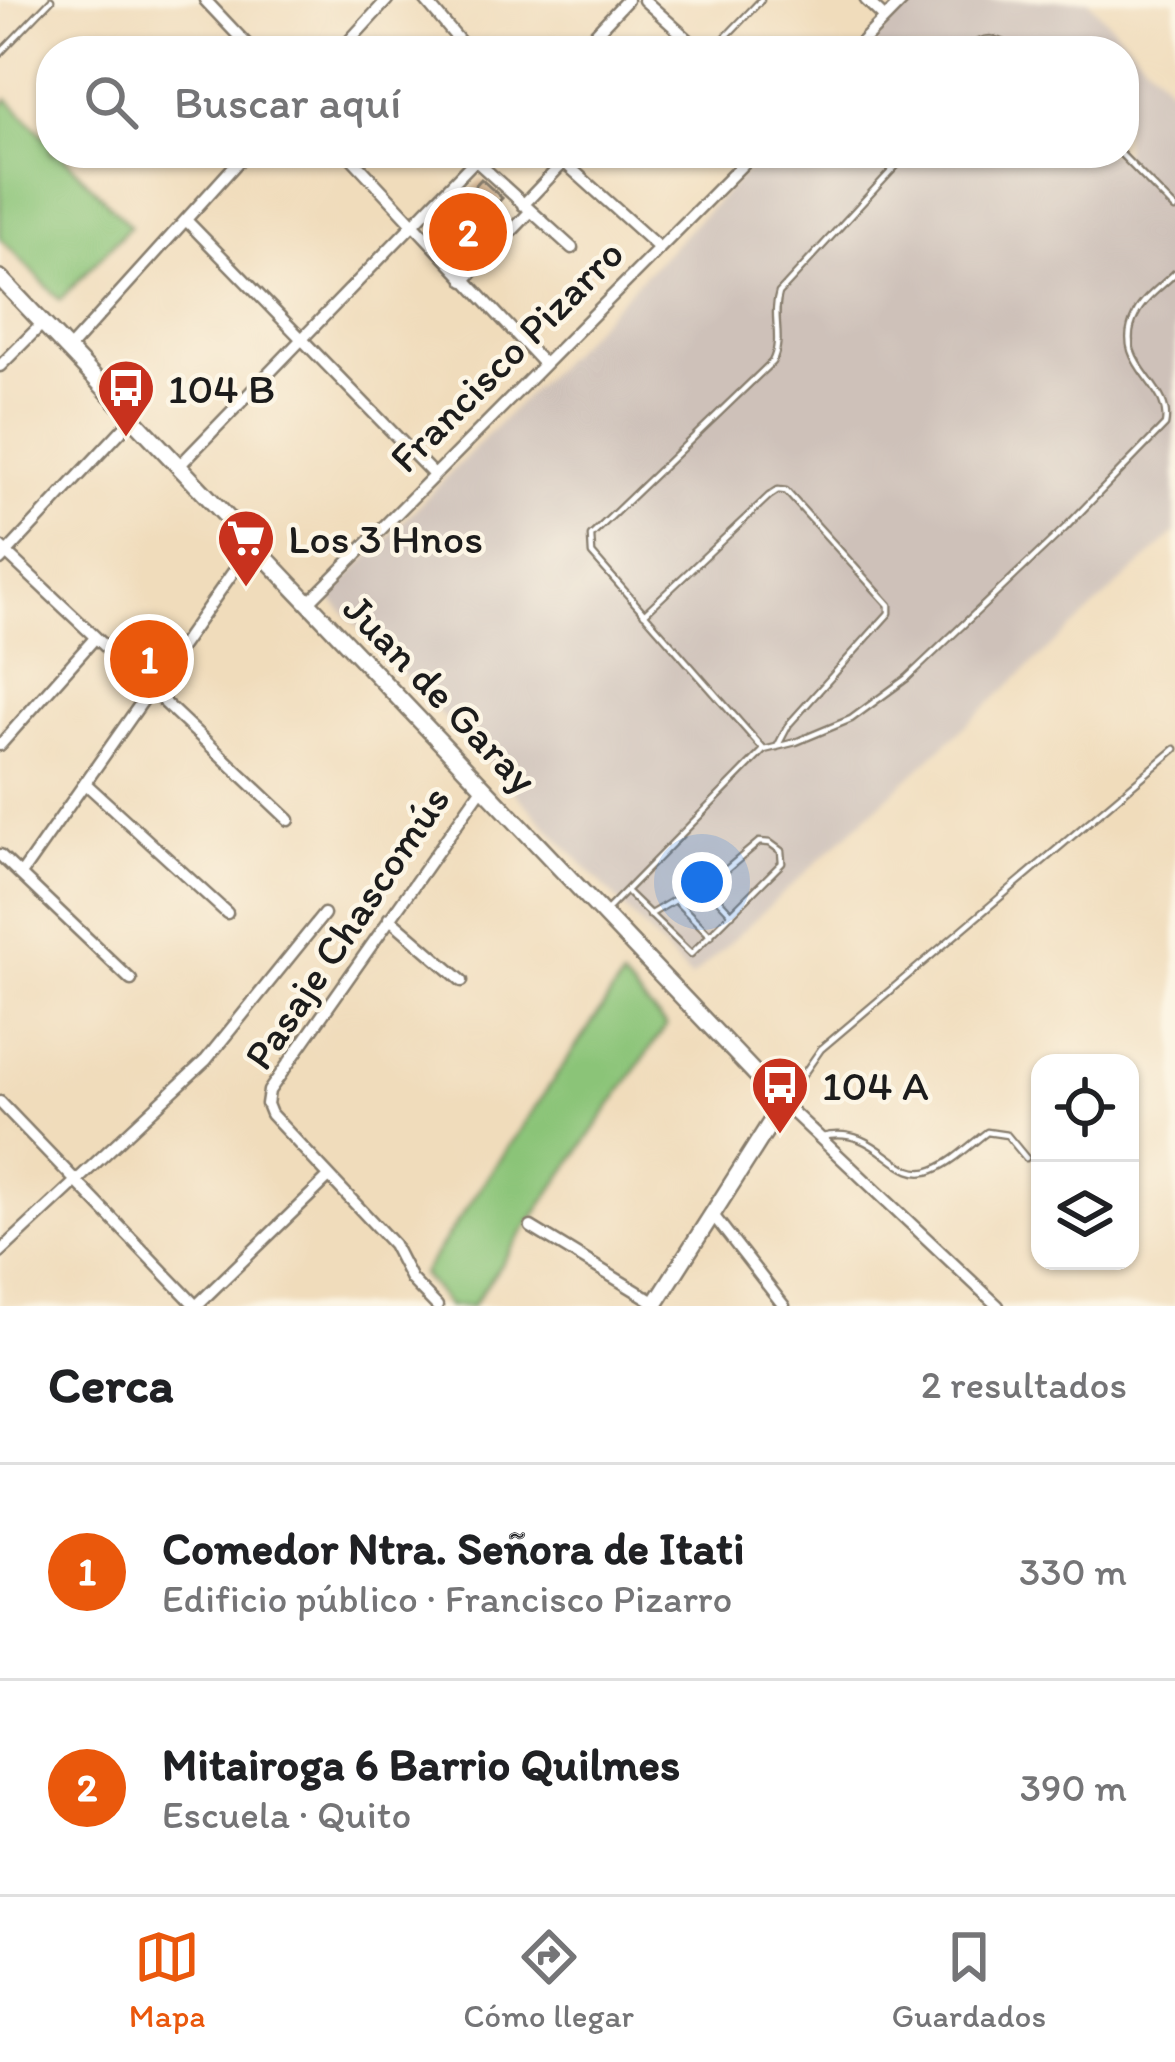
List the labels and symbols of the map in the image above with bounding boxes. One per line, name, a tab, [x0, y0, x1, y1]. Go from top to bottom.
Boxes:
pin: 2	[429, 187, 507, 277]
street label: Francisco Pizarro	[379, 228, 634, 483]
bus stop icon: 104 B	[95, 357, 157, 439]
place label: 104 B	[168, 363, 275, 414]
supermarket icon: Los 3 Hnos	[215, 507, 277, 589]
place label: Los 3 Hnos	[288, 513, 483, 564]
street label: Juan de Garay	[333, 583, 549, 804]
pin: 1	[110, 614, 188, 704]
street label: Pasaje Chascomús	[233, 776, 460, 1079]
your location	[672, 852, 732, 912]
bus stop icon: 104 A	[749, 1054, 811, 1136]
place label: 104 A	[822, 1060, 929, 1111]

